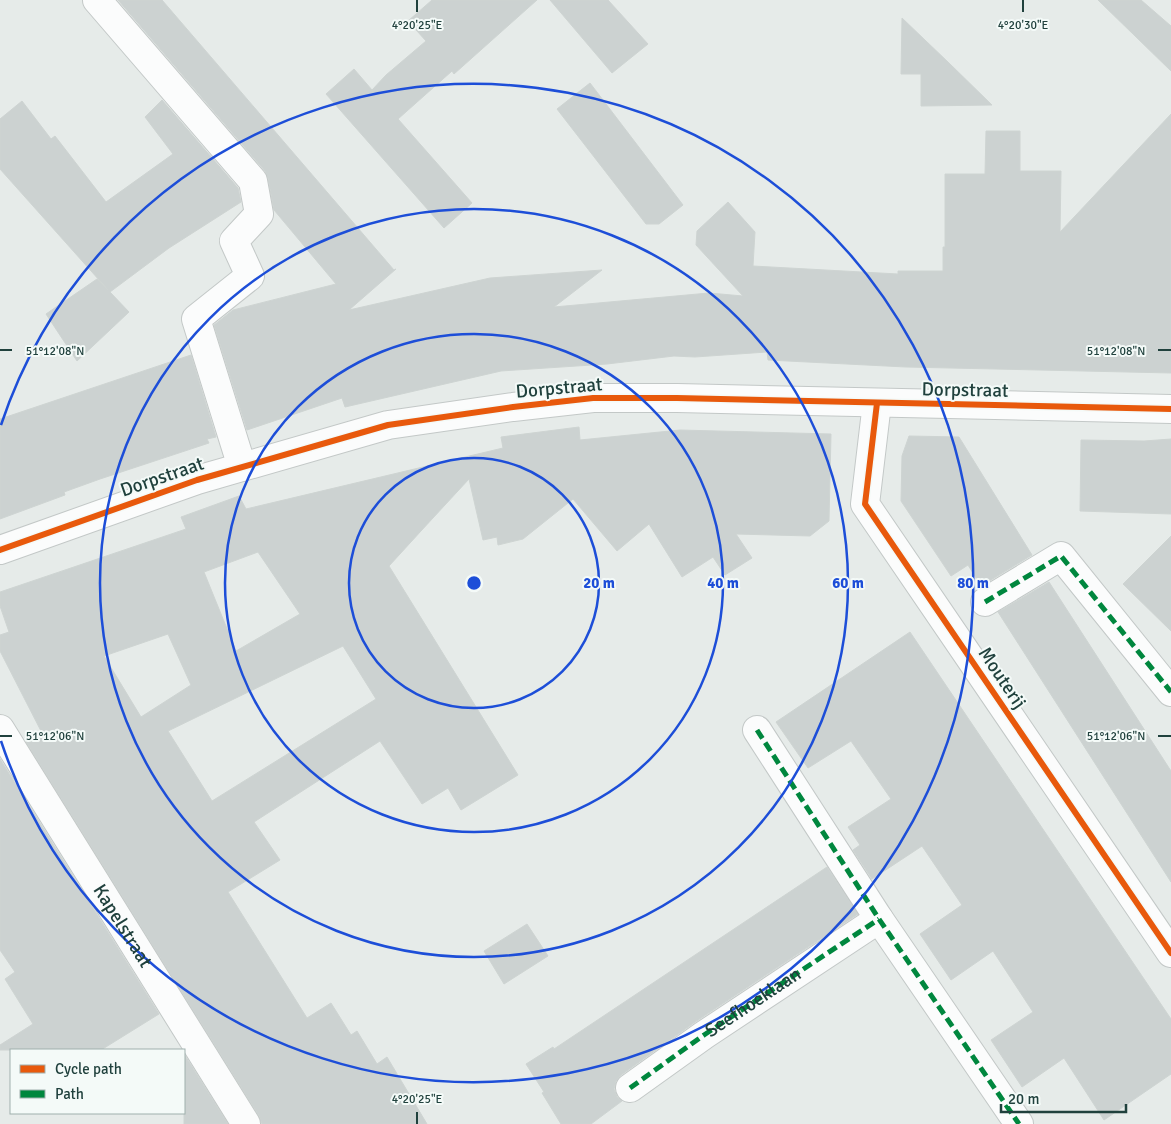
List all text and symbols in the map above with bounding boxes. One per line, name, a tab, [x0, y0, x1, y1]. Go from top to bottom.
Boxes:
text: 4°20'25"E	[392, 18, 443, 33]
text: 4°20'30"E	[998, 18, 1049, 33]
text: 51°12'08"N	[26, 344, 84, 359]
text: 51°12'08"N	[1087, 344, 1145, 359]
street label: Dorpstraat	[515, 372, 604, 404]
street label: Dorpstraat	[921, 377, 1009, 403]
street label: Dorpstraat	[117, 451, 207, 502]
centre of rings	[465, 574, 483, 592]
text: 20 m	[583, 574, 615, 592]
text: 40 m	[707, 574, 739, 592]
text: 60 m	[832, 574, 864, 592]
text: 80 m	[957, 574, 989, 592]
street label: Mouterij	[973, 643, 1031, 713]
text: 51°12'06"N	[26, 729, 84, 744]
text: 51°12'06"N	[1087, 729, 1145, 744]
street label: Kapelstraat	[88, 880, 158, 972]
street label: Seefhoeklaan	[701, 962, 806, 1043]
legend	[10, 1049, 185, 1114]
text: Cycle path	[55, 1060, 122, 1078]
scale bar	[1001, 1082, 1126, 1114]
text: Path	[55, 1085, 84, 1103]
text: 20 m	[1008, 1090, 1039, 1108]
text: 4°20'25"E	[392, 1092, 443, 1107]

